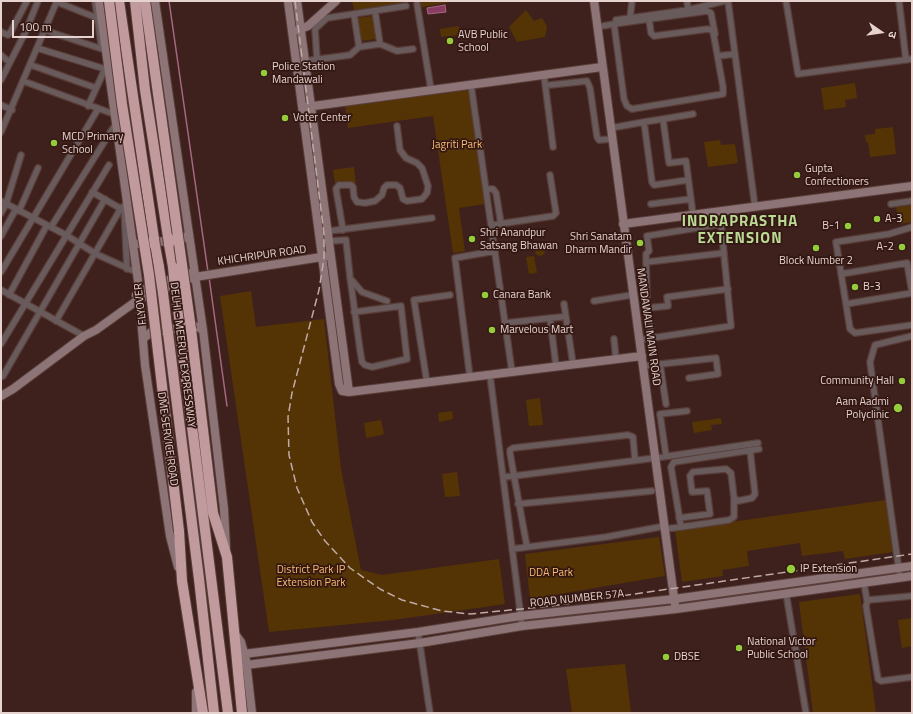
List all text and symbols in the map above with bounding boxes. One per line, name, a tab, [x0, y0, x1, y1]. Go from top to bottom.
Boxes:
scale bar	[14, 12, 96, 38]
north arrow	[861, 12, 901, 52]
text: 100 m	[19, 17, 52, 36]
place label: AVB Public School	[458, 28, 508, 54]
text: उ	[884, 30, 901, 40]
marker: AVB Public School	[445, 36, 455, 46]
place label: Police Station Mandawali	[272, 60, 335, 86]
marker: Police Station Mandawali	[259, 68, 269, 78]
place label: Voter Center	[293, 111, 351, 125]
marker: Voter Center	[280, 113, 290, 123]
place label: MCD Primary School	[62, 130, 123, 156]
marker: MCD Primary School	[49, 138, 59, 148]
park label: Jagriti Park	[432, 138, 482, 152]
place label: Gupta Confectioners	[805, 162, 869, 188]
marker: Gupta Confectioners	[792, 170, 802, 180]
place label: A-3	[885, 212, 902, 226]
district label: INDRAPRASTHA EXTENSION	[682, 213, 798, 248]
marker: A-3	[872, 214, 882, 224]
place label: B-1	[822, 219, 840, 233]
marker: B-1	[843, 221, 853, 231]
place label: Shri Anandpur Satsang Bhawan	[480, 226, 558, 252]
place label: Shri Sanatam Dharm Mandir	[565, 230, 632, 256]
marker: Shri Anandpur Satsang Bhawan	[467, 234, 477, 244]
marker: Shri Sanatam Dharm Mandir	[635, 238, 645, 248]
place label: A-2	[877, 240, 894, 254]
marker: A-2	[897, 242, 907, 252]
street label: KHICHRIPUR ROAD	[217, 243, 307, 269]
marker: Block Number 2	[811, 243, 821, 253]
place label: Block Number 2	[779, 254, 853, 268]
street label: MANDAWALI MAIN ROAD	[633, 267, 663, 387]
place label: B-3	[863, 280, 881, 294]
street label: DELHI - MEERUT EXPRESSWAY	[167, 281, 197, 429]
street label: FLYOVER	[132, 282, 150, 326]
marker: B-3	[850, 282, 860, 292]
place label: Canara Bank	[493, 288, 551, 302]
marker: Canara Bank	[480, 290, 490, 300]
place label: Marvelous Mart	[500, 323, 573, 337]
marker: Marvelous Mart	[487, 325, 497, 335]
place label: Community Hall	[820, 374, 894, 388]
marker: Community Hall	[897, 376, 907, 386]
street label: DME SERVICE ROAD	[154, 391, 180, 487]
place label: Aam Aadmi Polyclinic	[836, 395, 889, 421]
marker: Aam Aadmi Polyclinic	[892, 402, 904, 414]
place label: IP Extension	[800, 562, 857, 576]
park label: District Park IP Extension Park	[276, 563, 346, 589]
marker: IP Extension	[785, 563, 797, 575]
park label: DDA Park	[529, 566, 573, 580]
street label: ROAD NUMBER 57A	[529, 587, 625, 611]
place label: National Victor Public School	[747, 635, 815, 661]
marker: National Victor Public School	[734, 643, 744, 653]
place label: DBSE	[674, 650, 700, 664]
marker: DBSE	[661, 652, 671, 662]

